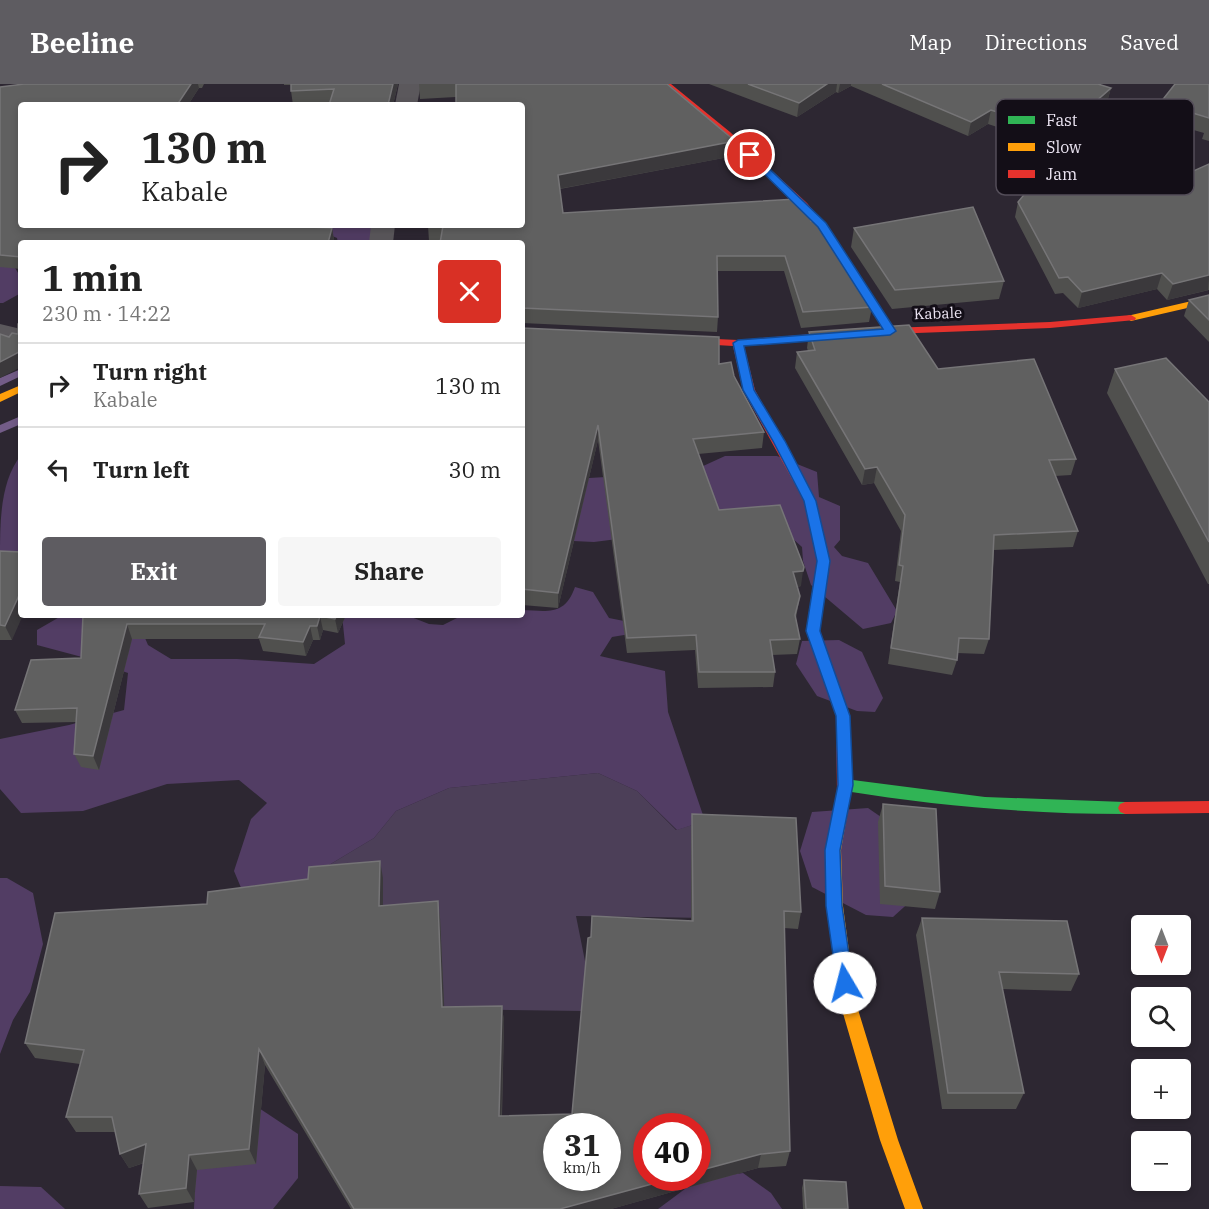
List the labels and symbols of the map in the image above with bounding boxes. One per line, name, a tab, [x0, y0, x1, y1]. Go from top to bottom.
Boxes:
legend	[996, 99, 1194, 195]
text: Fast	[1046, 110, 1078, 130]
pin	[724, 129, 775, 180]
text: Slow	[1046, 137, 1082, 157]
text: Jam	[1046, 164, 1077, 184]
street label: Kabale	[914, 303, 962, 323]
north arrow	[1131, 915, 1191, 975]
position arrow	[813, 951, 877, 1015]
speed limit sign: 40	[633, 1113, 711, 1191]

